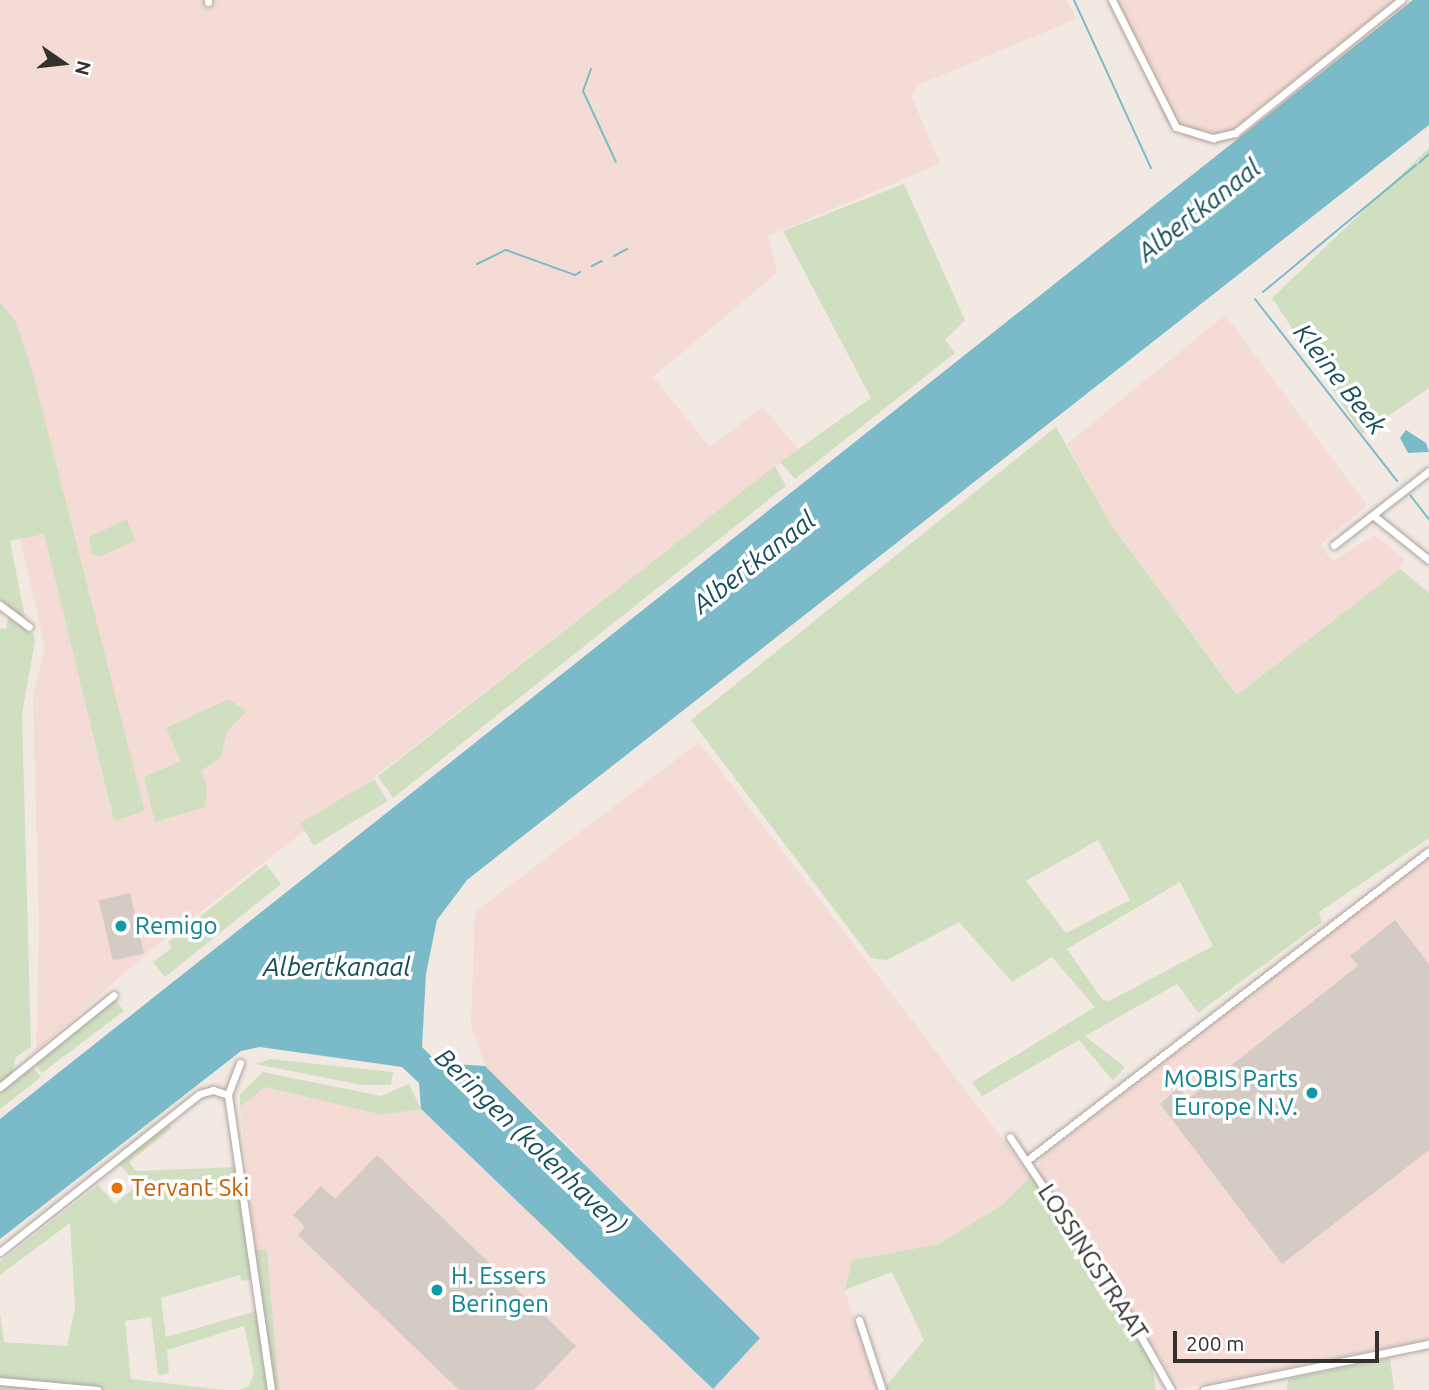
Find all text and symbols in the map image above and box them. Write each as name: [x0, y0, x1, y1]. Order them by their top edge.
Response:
north arrow: [28, 28, 98, 98]
text: N: [71, 59, 96, 78]
water label: Albertkanaal: [1131, 152, 1267, 268]
water label: Kleine Beek: [1287, 317, 1393, 441]
water label: Albertkanaal: [686, 504, 822, 620]
place label: Remigo: [135, 912, 218, 940]
marker: Remigo: [113, 918, 129, 934]
water label: Albertkanaal: [263, 951, 411, 983]
water label: Beringen (kolenhaven): [429, 1041, 633, 1241]
place label: MOBIS Parts Europe N.V.: [1164, 1065, 1298, 1121]
marker: MOBIS Parts Europe N.V.: [1304, 1085, 1320, 1101]
place label: Tervant Ski: [131, 1174, 249, 1202]
street label: LOSSINGSTRAAT: [1032, 1179, 1154, 1345]
marker: Tervant Ski: [109, 1180, 125, 1196]
place label: H. Essers Beringen: [451, 1262, 549, 1318]
marker: H. Essers Beringen: [429, 1282, 445, 1298]
scale bar: [1177, 1316, 1384, 1360]
text: 200 m: [1186, 1331, 1244, 1355]

